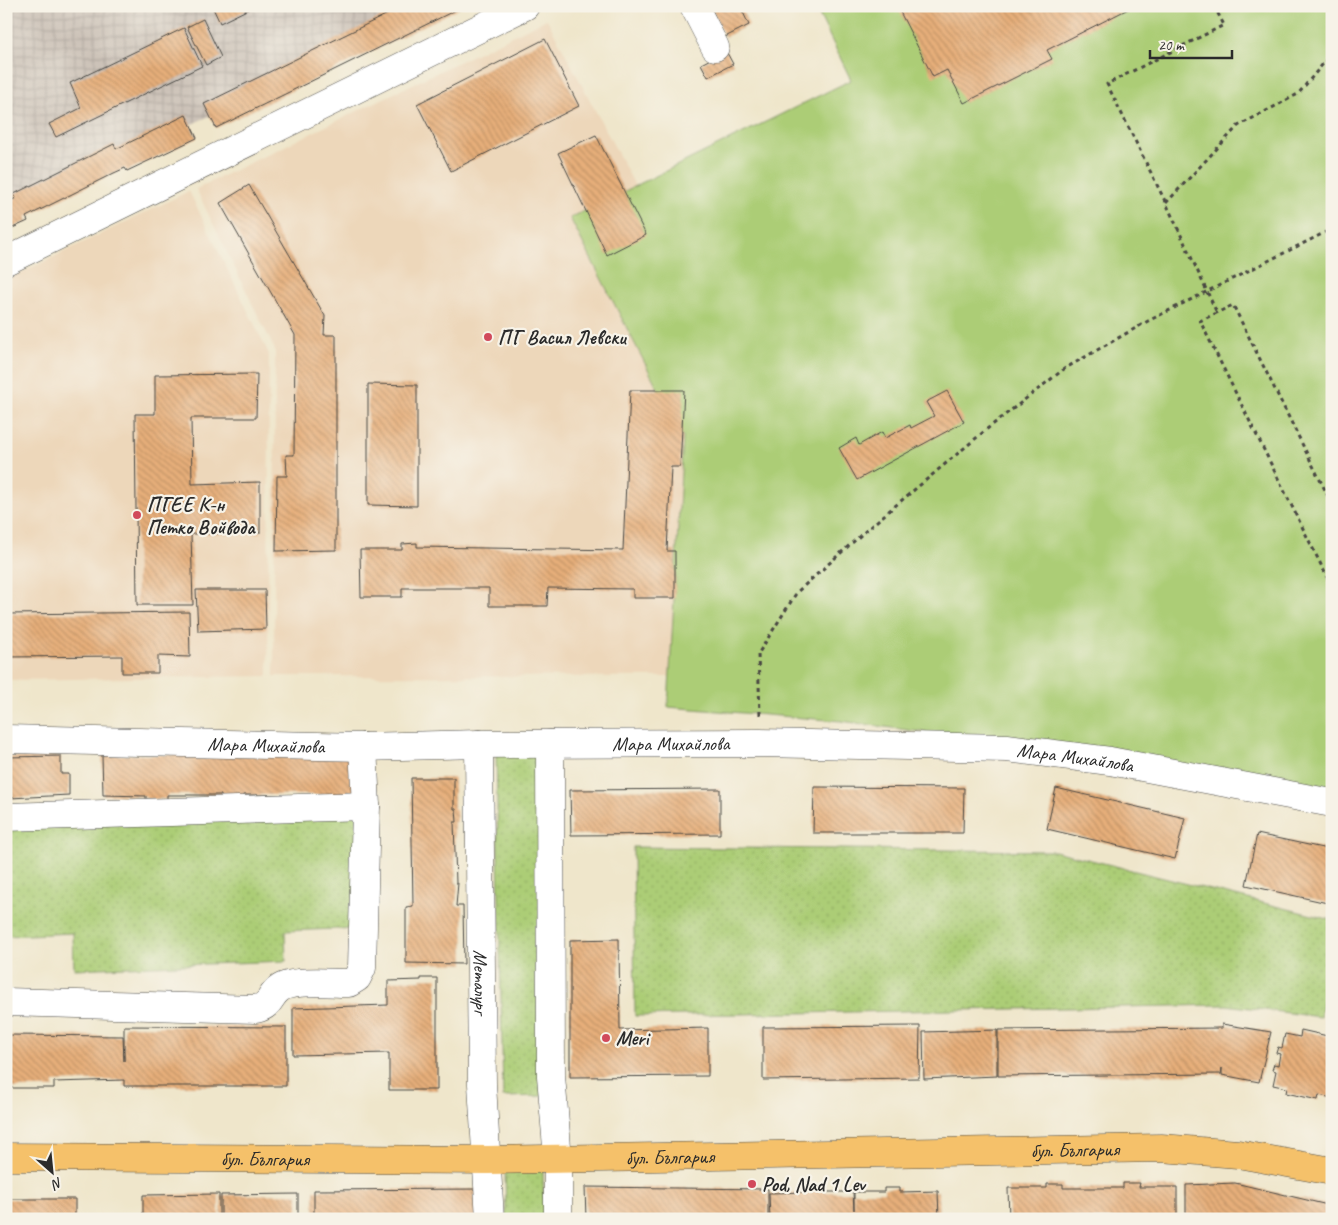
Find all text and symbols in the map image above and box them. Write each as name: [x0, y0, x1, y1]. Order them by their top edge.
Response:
scale bar: [1150, 28, 1233, 60]
text: 20 m: [1158, 36, 1185, 55]
place label: ПГ Васил Левски: [498, 325, 627, 350]
marker: ПГ Васил Левски: [482, 331, 494, 343]
place label: ПГЕЕ К-н Петко Войвода: [147, 492, 256, 540]
marker: ПГЕЕ К-н Петко Войвода: [131, 509, 143, 521]
street label: Мара Михайлова: [612, 731, 732, 757]
street label: Мара Михайлова: [207, 732, 327, 759]
street label: Мара Михайлова: [1015, 737, 1137, 779]
street label: Металург: [468, 950, 493, 1017]
place label: Meri: [616, 1026, 651, 1051]
marker: Meri: [600, 1032, 612, 1044]
street label: бул. България: [1030, 1137, 1122, 1163]
street label: бул. България: [625, 1144, 717, 1171]
street label: бул. България: [221, 1146, 311, 1172]
north arrow: [28, 1148, 78, 1198]
place label: Pod, Nad 1 Lev: [762, 1172, 867, 1197]
text: N: [48, 1174, 65, 1194]
marker: Pod, Nad 1 Lev: [746, 1178, 758, 1190]

